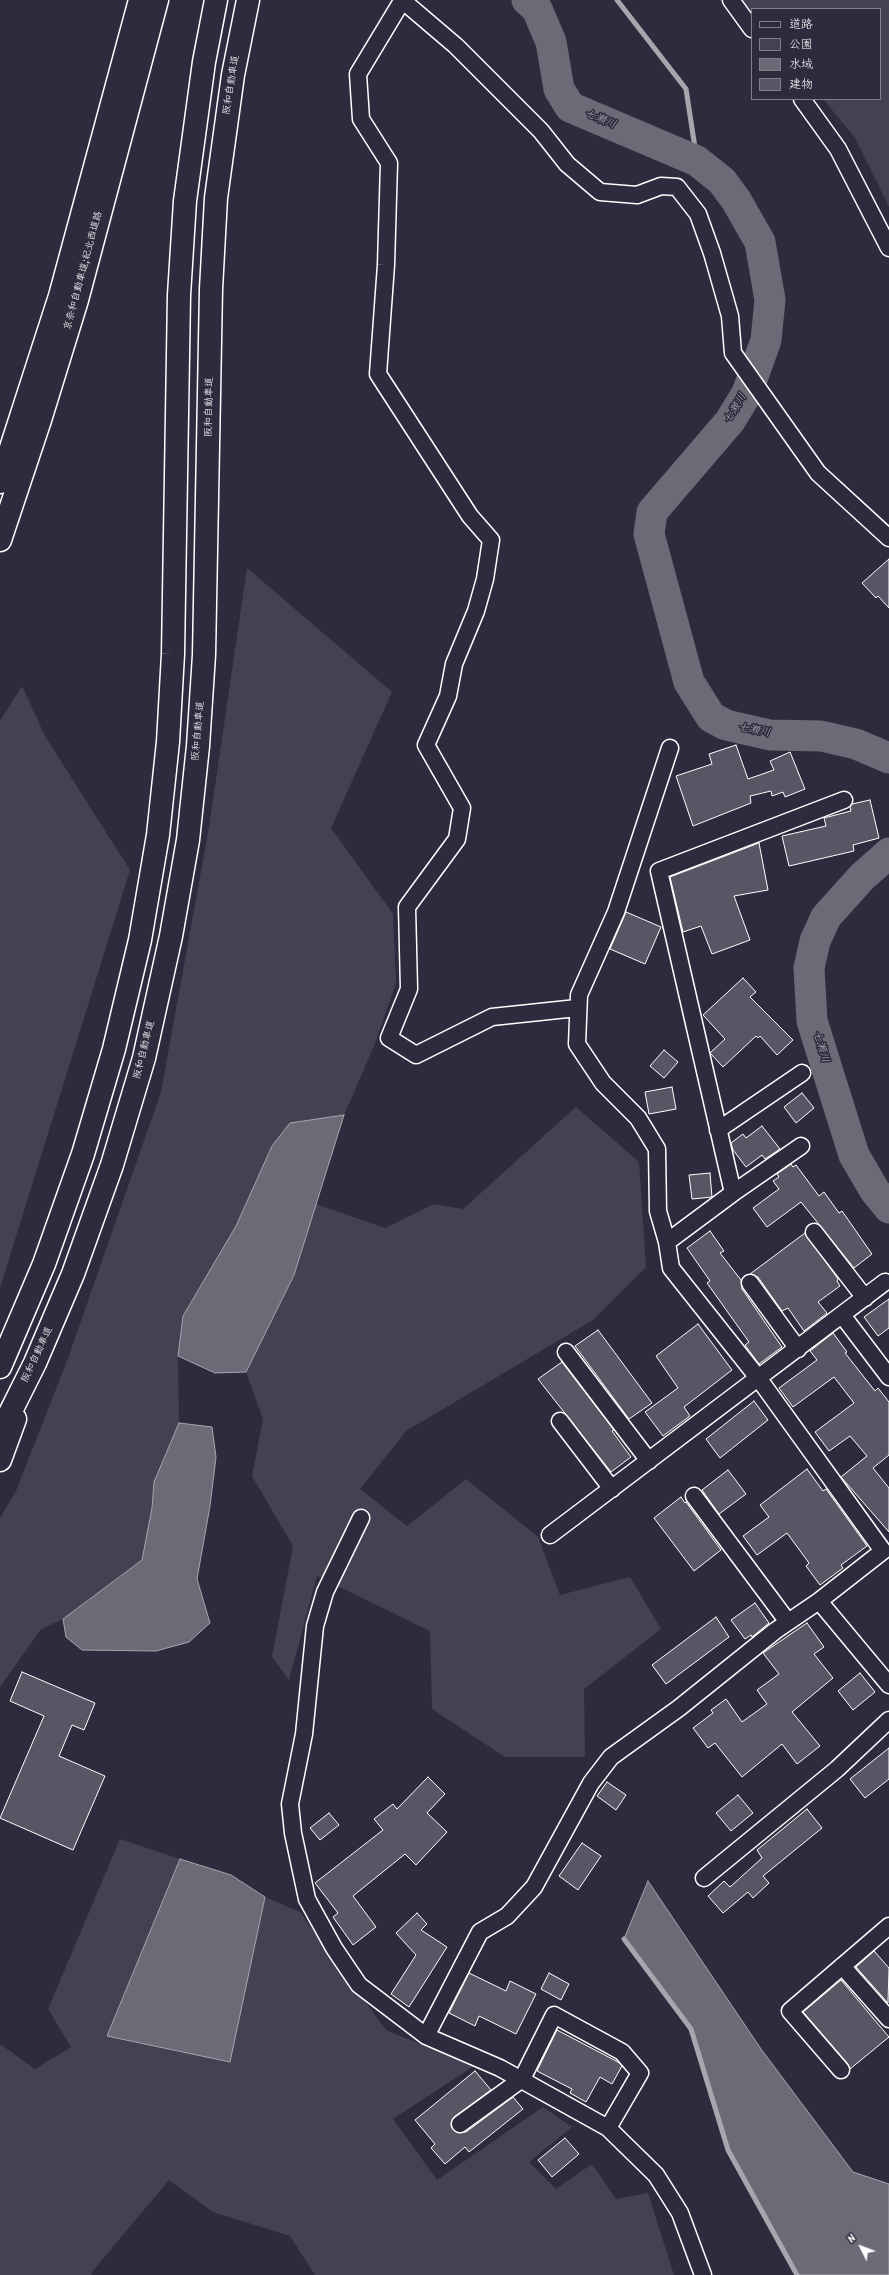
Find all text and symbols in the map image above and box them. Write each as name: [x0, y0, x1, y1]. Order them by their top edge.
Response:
legend: [751, 8, 881, 100]
text: 道路: [789, 15, 813, 34]
text: 公園: [789, 35, 813, 54]
street label: 阪和自動車道: [221, 54, 243, 116]
text: 水域: [789, 55, 813, 74]
text: 建物: [789, 75, 813, 94]
water label: 七瀬川: [582, 107, 618, 133]
street label: 京奈和自動車道;紀北西道路: [62, 210, 106, 332]
street label: 阪和自動車道: [203, 377, 217, 437]
water label: 七瀬川: [722, 392, 750, 426]
street label: 阪和自動車道: [190, 701, 208, 761]
water label: 七瀬川: [737, 721, 771, 741]
street label: 阪和自動車道: [132, 1019, 158, 1081]
water label: 七瀬川: [809, 1029, 831, 1065]
street label: 阪和自動車道: [20, 1325, 56, 1385]
north arrow: [841, 2227, 881, 2267]
text: N: [843, 2230, 861, 2248]

